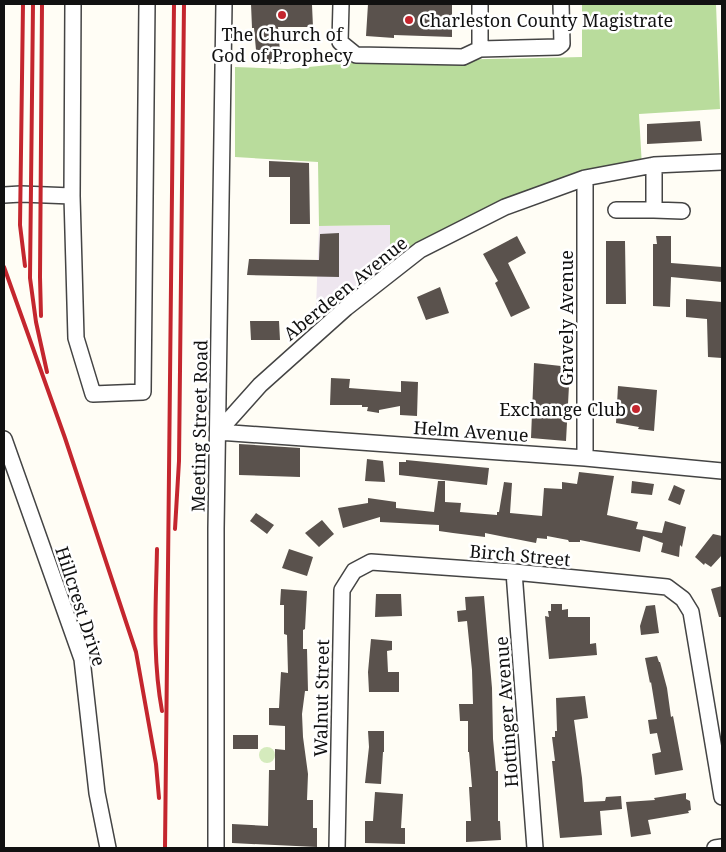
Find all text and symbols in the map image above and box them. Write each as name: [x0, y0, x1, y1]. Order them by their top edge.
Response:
place label: Charleston County Magistrate: [419, 8, 673, 32]
marker: The Church of God of Prophecy: [276, 9, 288, 21]
marker: Charleston County Magistrate: [403, 14, 415, 26]
place label: The Church of God of Prophecy: [211, 22, 354, 67]
street label: Aberdeen Avenue: [278, 231, 412, 345]
street label: Gravely Avenue: [554, 250, 578, 386]
street label: Meeting Street Road: [185, 340, 213, 512]
place label: Exchange Club: [499, 397, 626, 421]
marker: Exchange Club: [630, 403, 642, 415]
street label: Helm Avenue: [413, 415, 529, 447]
street label: Birch Street: [469, 539, 571, 571]
street label: Hillcrest Drive: [50, 543, 112, 669]
street label: Hottinger Avenue: [489, 636, 523, 788]
street label: Walnut Street: [308, 639, 334, 757]

